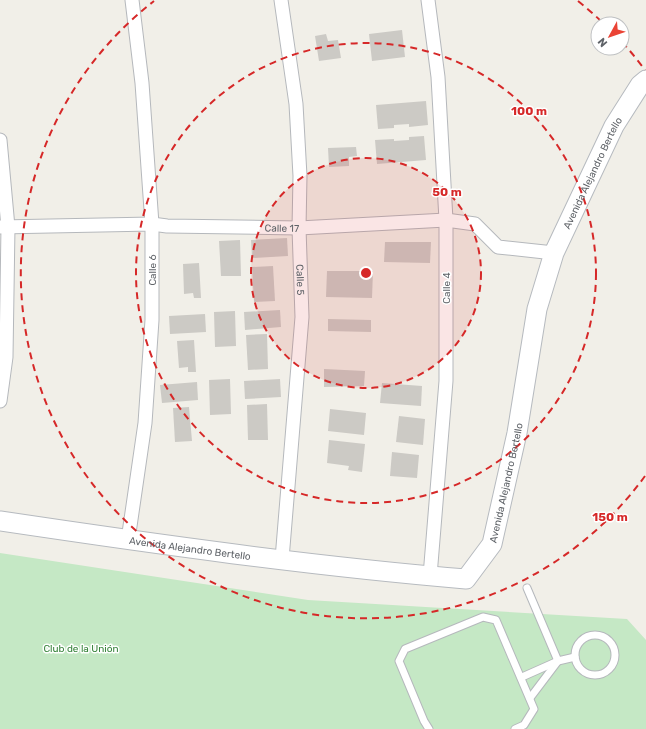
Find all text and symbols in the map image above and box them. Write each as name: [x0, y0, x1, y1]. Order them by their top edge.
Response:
north arrow: [590, 16, 630, 56]
text: N: [595, 35, 610, 49]
text: 100 m: [511, 104, 547, 118]
street label: Avenida Alejandro Bertello: [561, 115, 625, 231]
text: 50 m: [432, 185, 462, 199]
street label: Calle 17: [264, 222, 299, 235]
street label: Calle 6: [147, 254, 159, 286]
street label: Calle 5: [293, 264, 306, 296]
centre of rings: [359, 266, 373, 280]
street label: Calle 4: [441, 272, 453, 304]
street label: Avenida Alejandro Bertello: [487, 422, 526, 544]
text: 150 m: [592, 510, 628, 524]
street label: Avenida Alejandro Bertello: [128, 535, 252, 563]
park label: Club de la Unión: [43, 643, 119, 655]

